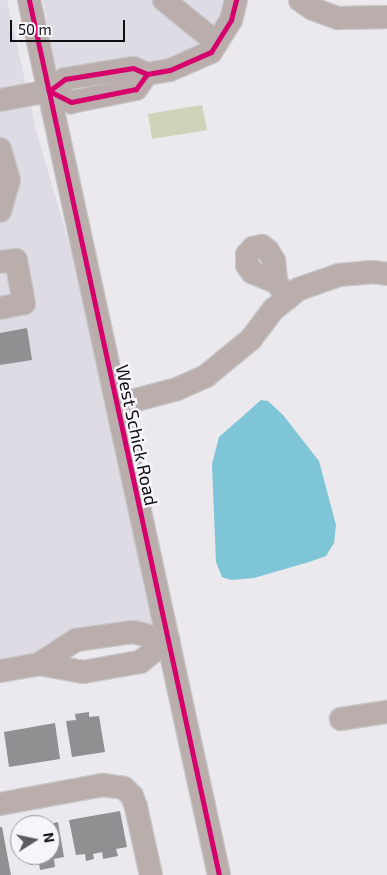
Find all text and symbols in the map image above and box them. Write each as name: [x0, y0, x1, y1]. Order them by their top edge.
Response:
scale bar: [12, 10, 128, 42]
text: 50 m: [18, 20, 52, 38]
street label: West Schick Road: [112, 362, 162, 508]
north arrow: [10, 815, 60, 865]
text: N: [40, 831, 59, 844]

